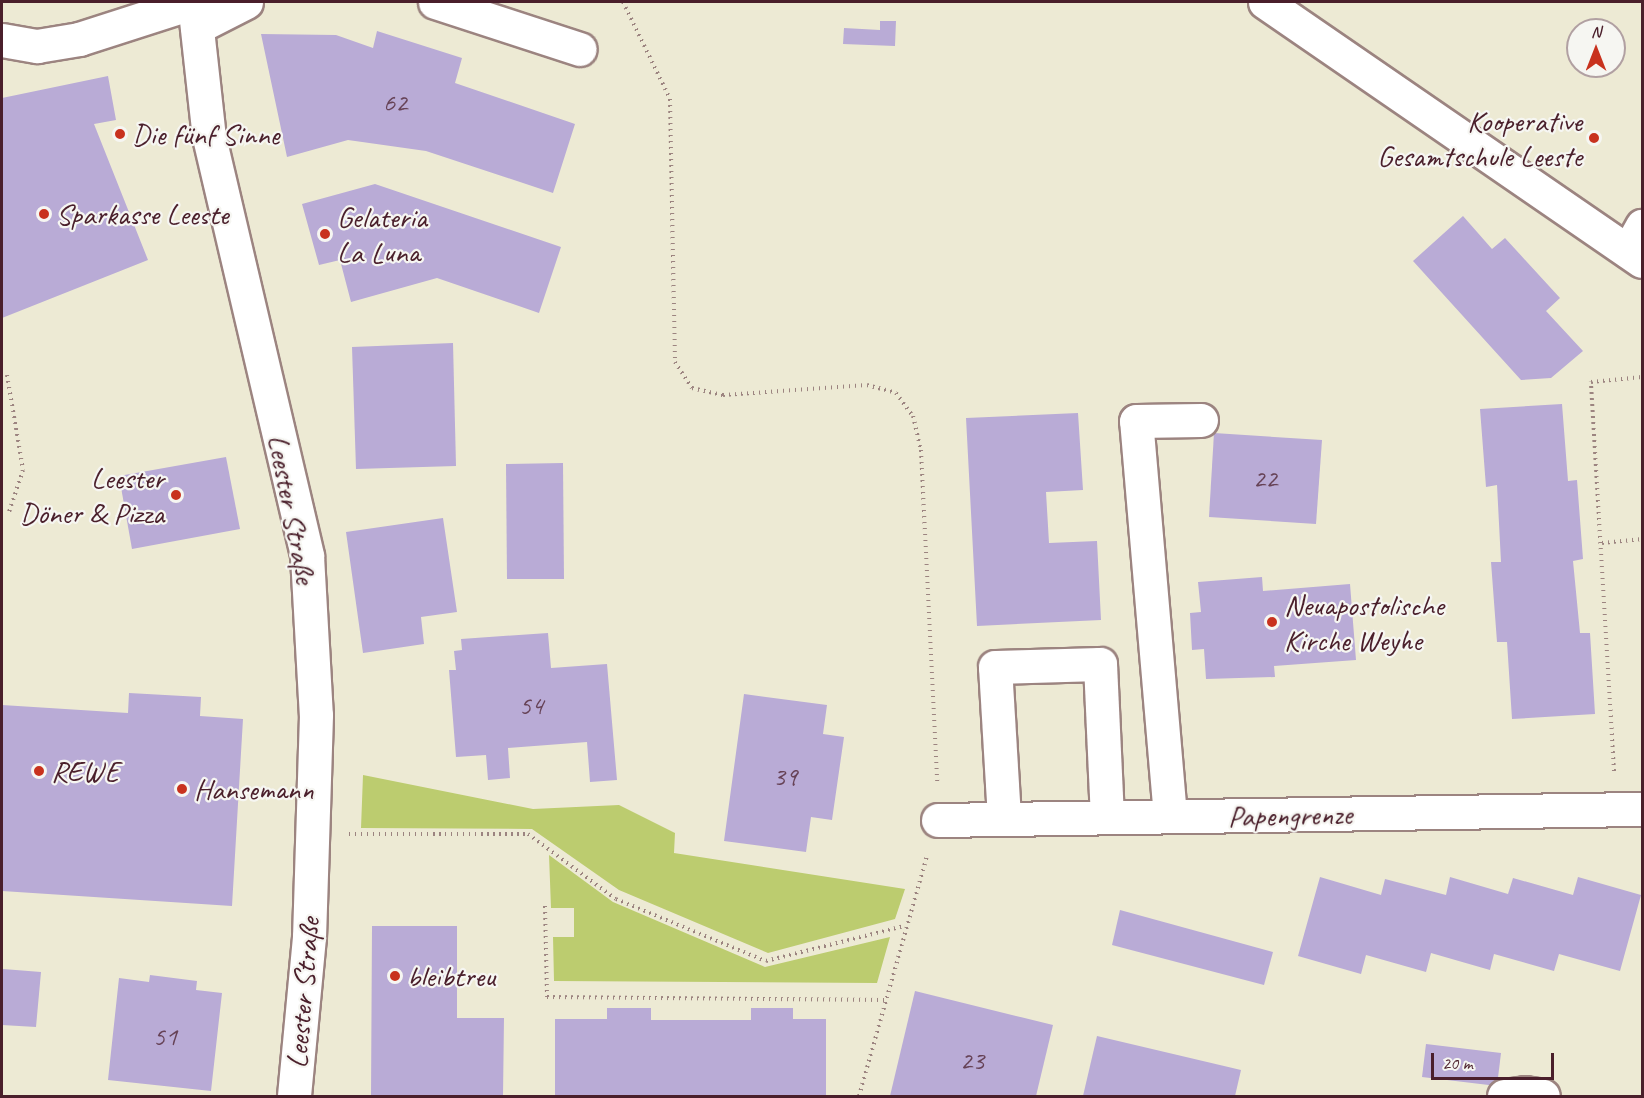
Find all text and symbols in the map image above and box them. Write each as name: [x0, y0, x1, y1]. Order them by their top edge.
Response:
north arrow: [1566, 18, 1626, 78]
text: N: [1591, 22, 1601, 42]
house number: 62: [383, 87, 407, 119]
place label: Kooperative Gesamtschule Leeste: [1377, 103, 1582, 174]
place label: Die fünf Sinne: [132, 116, 279, 152]
marker: Die fünf Sinne: [113, 127, 127, 141]
marker: Kooperative Gesamtschule Leeste: [1587, 131, 1601, 145]
place label: Sparkasse Leeste: [56, 196, 228, 232]
place label: Gelateria La Luna: [337, 199, 427, 270]
marker: Sparkasse Leeste: [37, 207, 51, 221]
marker: Gelateria La Luna: [318, 227, 332, 241]
street label: Leester Straße: [260, 431, 324, 587]
place label: Leester Döner & Pizza: [20, 460, 164, 530]
house number: 22: [1253, 463, 1277, 495]
marker: Leester Döner & Pizza: [169, 488, 183, 502]
place label: Neuapostolische Kirche Weyhe: [1284, 587, 1444, 658]
marker: Neuapostolische Kirche Weyhe: [1265, 615, 1279, 629]
house number: 54: [519, 690, 543, 722]
place label: REWE: [51, 753, 119, 789]
house number: 39: [773, 761, 797, 793]
marker: REWE: [32, 764, 46, 778]
place label: Hansemann: [194, 771, 314, 807]
marker: Hansemann: [175, 782, 189, 796]
street label: Papengrenze: [1228, 796, 1352, 834]
street label: Leester Straße: [278, 916, 328, 1070]
place label: bleibtreu: [407, 958, 495, 994]
marker: bleibtreu: [388, 969, 402, 983]
house number: 51: [153, 1021, 177, 1053]
scale bar: [1434, 1041, 1557, 1079]
house number: 23: [960, 1045, 984, 1077]
text: 20 m: [1442, 1052, 1473, 1074]

